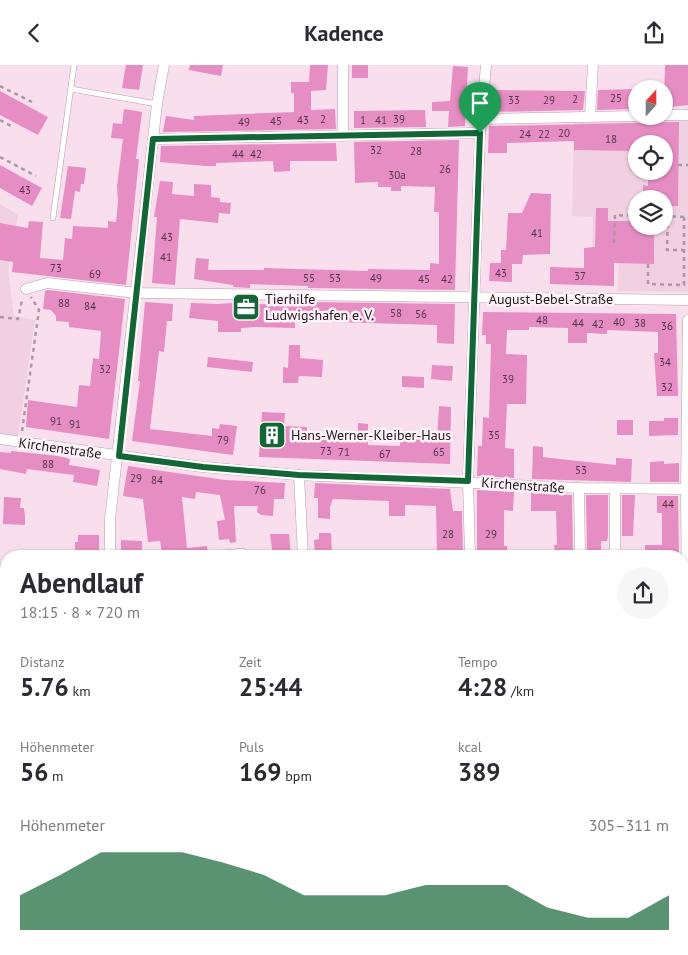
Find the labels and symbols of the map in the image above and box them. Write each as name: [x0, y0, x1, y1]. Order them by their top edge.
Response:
north arrow: [628, 80, 672, 125]
pin: [459, 82, 501, 133]
house number: 25: [610, 91, 622, 105]
house number: 2: [572, 92, 578, 106]
house number: 33: [508, 93, 520, 107]
house number: 29: [543, 93, 555, 107]
house number: 2: [320, 112, 326, 126]
house number: 39: [393, 112, 405, 126]
house number: 43: [297, 113, 309, 127]
house number: 1: [360, 113, 366, 127]
house number: 41: [375, 113, 387, 127]
house number: 45: [270, 114, 282, 128]
house number: 49: [238, 115, 250, 129]
house number: 20: [558, 126, 570, 140]
house number: 24: [519, 127, 531, 141]
house number: 22: [538, 127, 550, 141]
house number: 18: [605, 132, 617, 146]
house number: 32: [370, 143, 382, 157]
house number: 28: [410, 144, 422, 158]
house number: 44: [232, 147, 244, 161]
house number: 42: [250, 147, 262, 161]
house number: 26: [439, 162, 451, 176]
house number: 30a: [388, 168, 406, 182]
house number: 43: [19, 183, 31, 197]
house number: 41: [531, 226, 543, 240]
house number: 43: [161, 230, 173, 244]
house number: 41: [160, 250, 172, 264]
house number: 73: [50, 261, 62, 275]
house number: 43: [495, 266, 507, 280]
house number: 69: [89, 267, 101, 281]
house number: 37: [574, 269, 586, 283]
house number: 55: [303, 271, 315, 285]
house number: 53: [329, 271, 341, 285]
house number: 49: [370, 271, 382, 285]
house number: 45: [418, 272, 430, 286]
house number: 42: [441, 272, 453, 286]
place label: Tierhilfe Ludwigshafen e. V.: [265, 290, 374, 324]
street label: August-Bebel-Straße: [489, 290, 613, 308]
office icon: Tierhilfe Ludwigshafen e. V.: [231, 292, 261, 322]
house number: 88: [58, 296, 70, 310]
house number: 84: [84, 299, 96, 313]
house number: 58: [390, 306, 402, 320]
house number: 56: [415, 307, 427, 321]
house number: 48: [536, 313, 548, 327]
house number: 40: [613, 315, 625, 329]
house number: 44: [572, 316, 584, 330]
house number: 38: [634, 316, 646, 330]
house number: 42: [592, 317, 604, 331]
house number: 36: [661, 319, 673, 333]
house number: 34: [659, 355, 671, 369]
house number: 32: [99, 362, 111, 376]
house number: 39: [502, 372, 514, 386]
house number: 32: [661, 380, 673, 394]
house number: 91: [50, 414, 62, 428]
house number: 91: [69, 417, 81, 431]
building icon: Hans-Werner-Kleiber-Haus: [257, 420, 287, 450]
place label: Hans-Werner-Kleiber-Haus: [291, 426, 451, 444]
house number: 35: [488, 428, 500, 442]
street label: Kirchenstraße: [17, 433, 103, 463]
house number: 79: [217, 433, 229, 447]
house number: 73: [320, 444, 332, 458]
house number: 71: [338, 445, 350, 459]
house number: 65: [433, 445, 445, 459]
house number: 67: [379, 447, 391, 461]
house number: 88: [42, 457, 54, 471]
house number: 53: [575, 463, 587, 477]
house number: 29: [130, 471, 142, 485]
house number: 84: [151, 473, 163, 487]
street label: Kirchenstraße: [481, 473, 565, 497]
house number: 76: [254, 483, 266, 497]
house number: 44: [662, 497, 674, 511]
house number: 28: [442, 527, 454, 541]
house number: 29: [485, 527, 497, 541]

